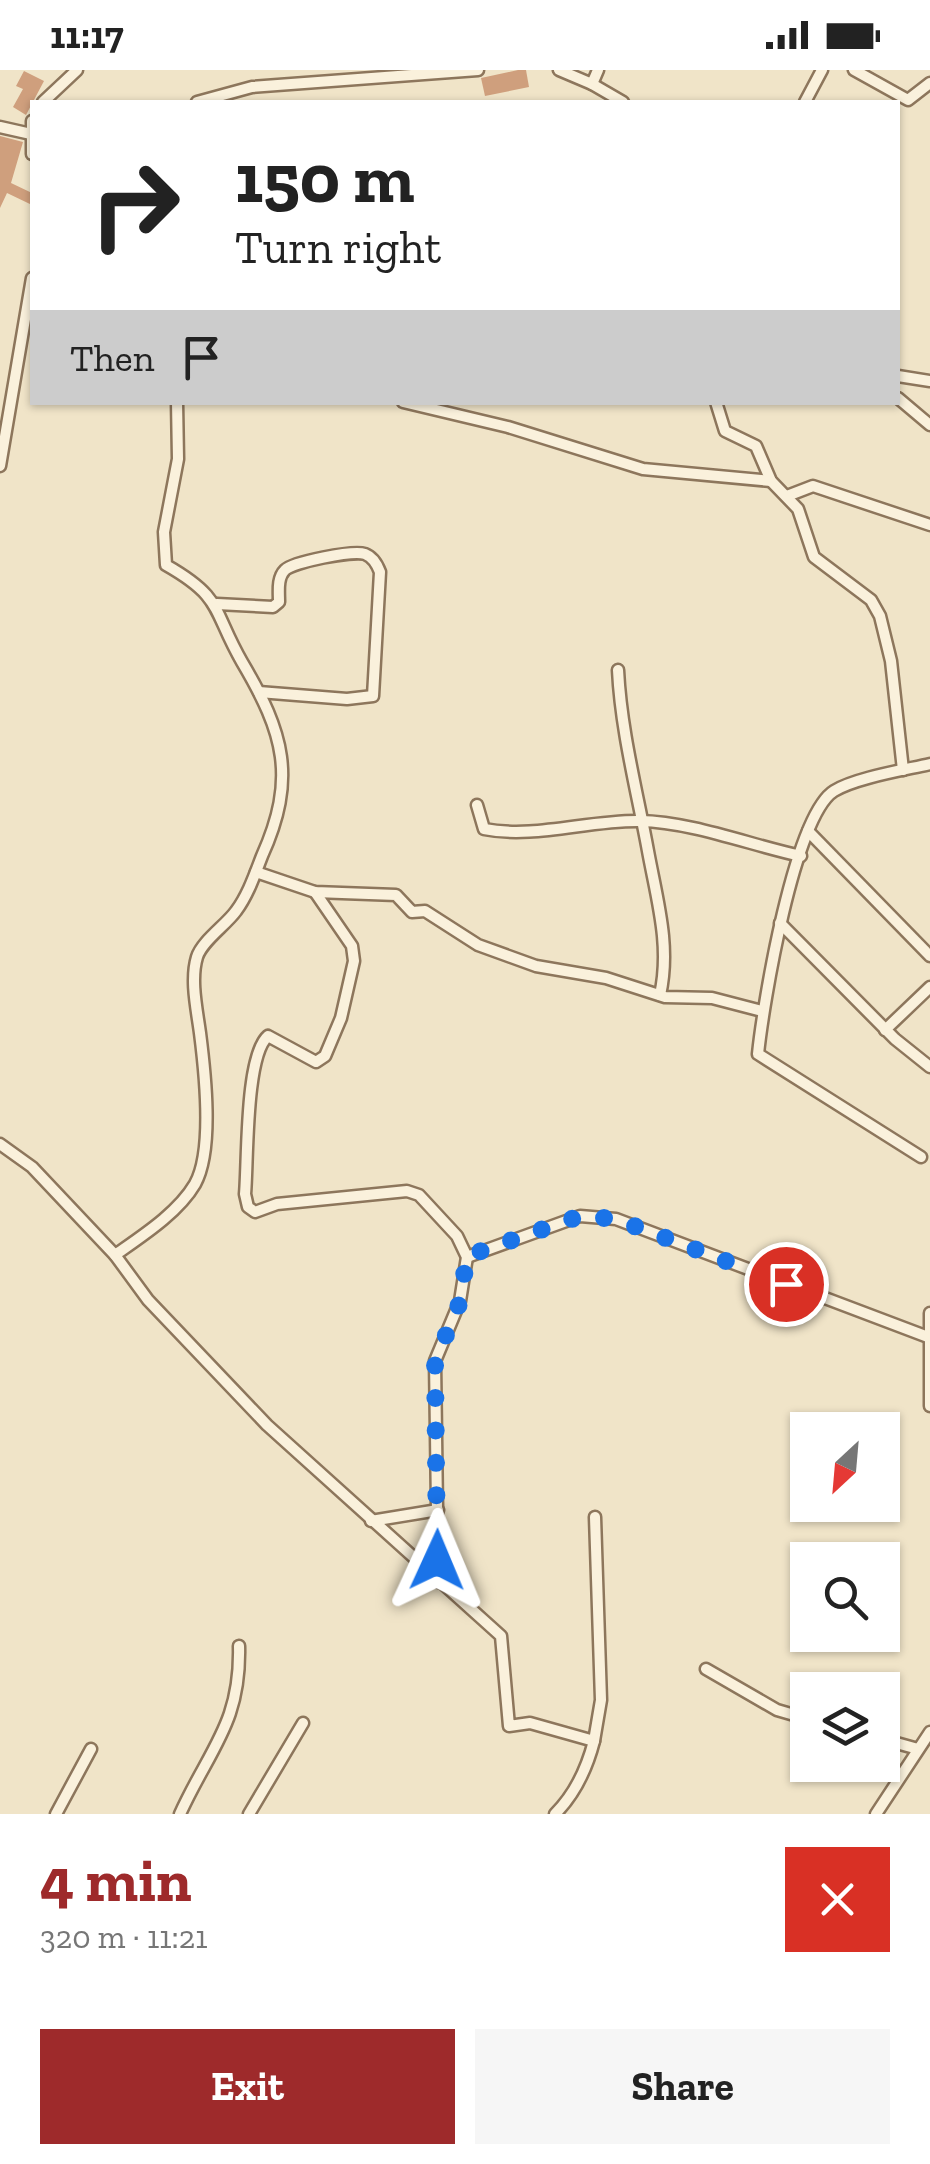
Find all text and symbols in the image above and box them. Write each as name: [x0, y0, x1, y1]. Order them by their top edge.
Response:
text: 11:17: [50, 12, 124, 58]
text: 150 m: [235, 136, 415, 220]
icon: right: [70, 140, 200, 270]
text: Turn right: [235, 221, 441, 275]
icon: arrive: [174, 330, 229, 385]
text: Then: [70, 335, 154, 381]
pin: [744, 1242, 829, 1327]
icon: arrive: [759, 1257, 814, 1312]
north arrow: [790, 1412, 900, 1522]
map controls: [790, 1412, 900, 1782]
position arrow: [385, 1508, 489, 1612]
button: search: [790, 1542, 900, 1652]
button: layers: [790, 1672, 900, 1782]
text: 4 min: [40, 1844, 192, 1916]
button: close: [785, 1847, 890, 1952]
text: 320 m · 11:21: [40, 1918, 208, 1956]
button: Exit: [40, 2029, 455, 2144]
button: Share: [475, 2029, 890, 2144]

